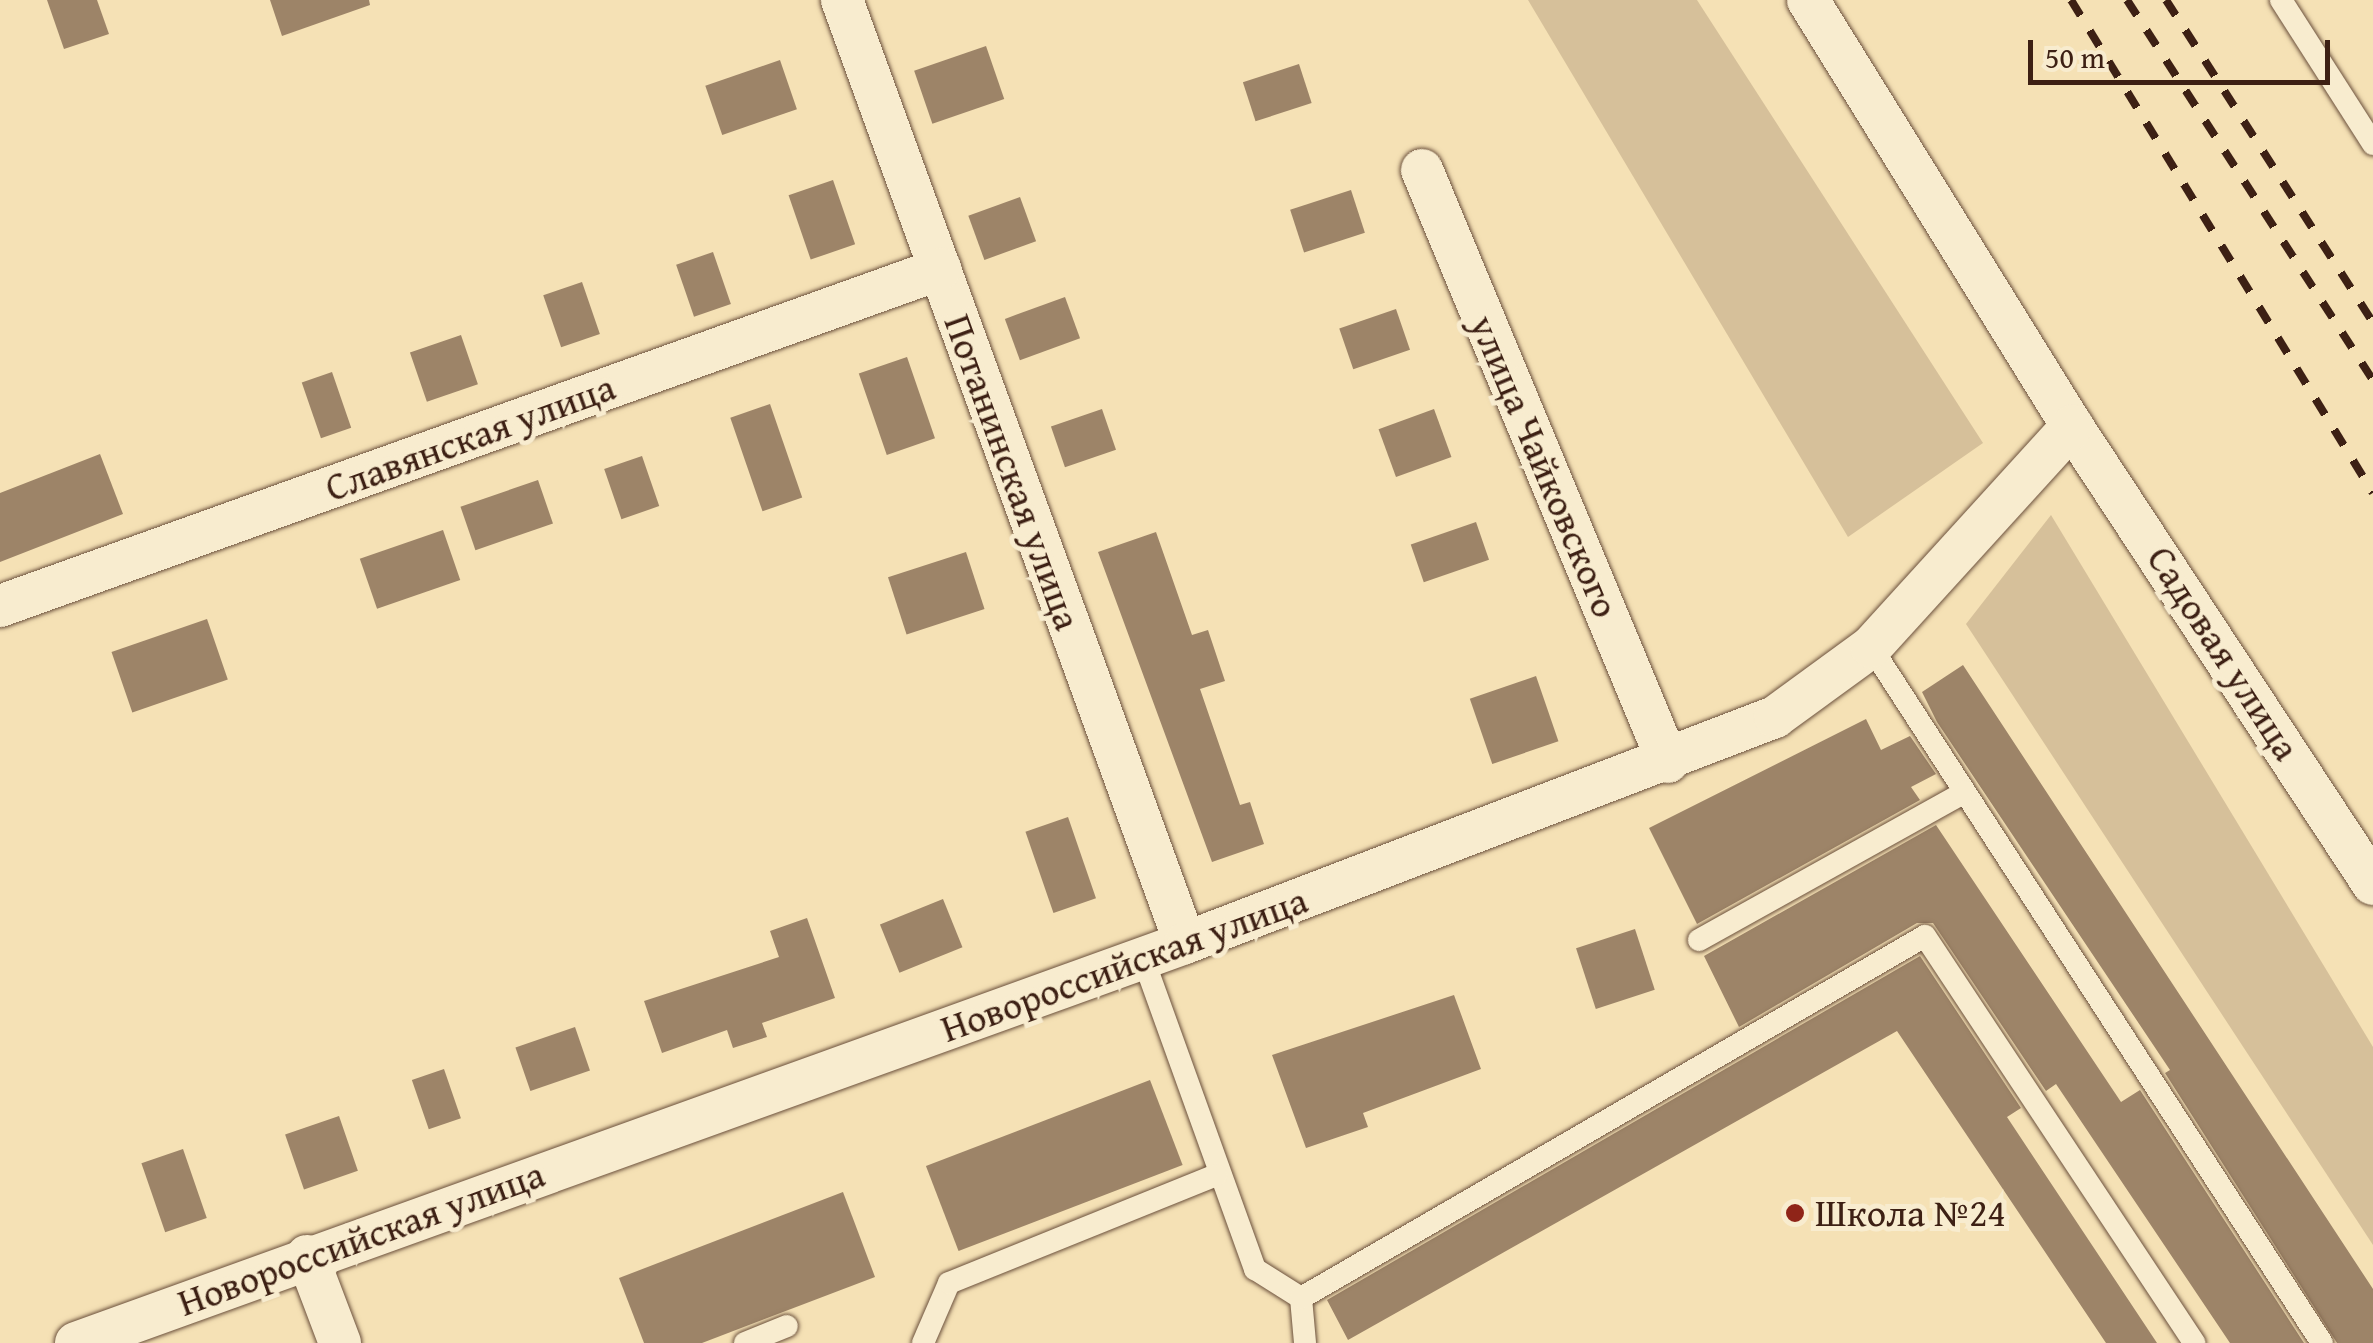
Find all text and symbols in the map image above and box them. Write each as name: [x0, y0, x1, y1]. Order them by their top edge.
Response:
scale bar: [2033, 20, 2336, 82]
text: 50 m: [2045, 35, 2105, 79]
street label: Потанинская улица: [935, 308, 1091, 636]
street label: улица Чайковского: [1461, 308, 1629, 624]
street label: Славянская улица: [319, 364, 621, 510]
street label: Садовая улица: [2138, 538, 2310, 768]
street label: Новороссийская улица: [935, 877, 1313, 1051]
street label: Новороссийская улица: [172, 1151, 550, 1325]
place label: Школа №24: [1815, 1190, 2006, 1236]
marker: Школа №24: [1784, 1202, 1806, 1224]

